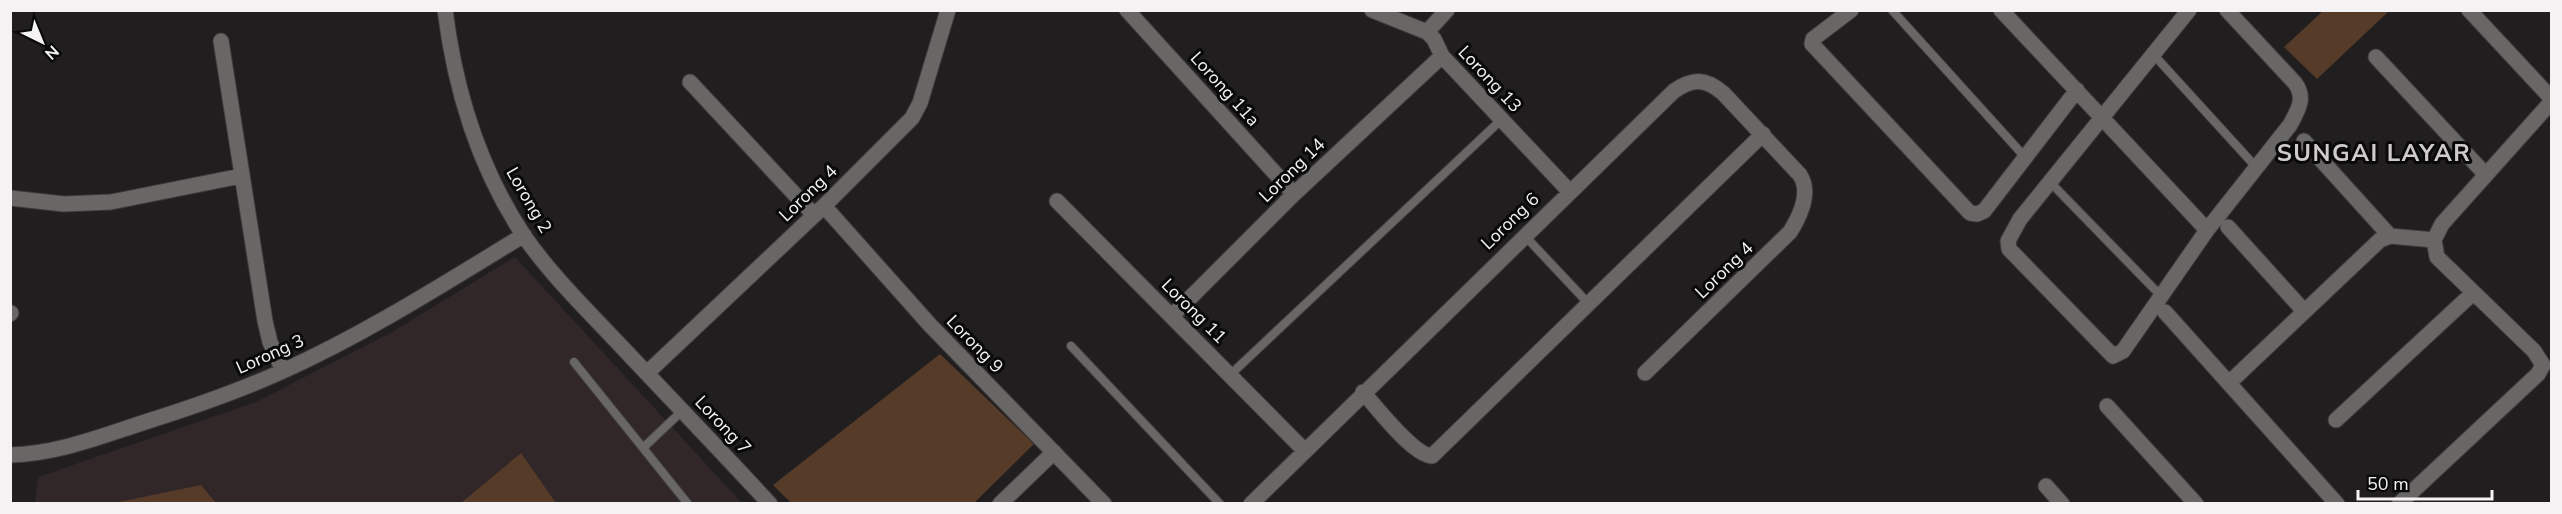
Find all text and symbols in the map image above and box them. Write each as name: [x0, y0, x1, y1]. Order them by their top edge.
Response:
north arrow: [12, 12, 72, 72]
text: N: [40, 40, 63, 64]
street label: Lorong 13: [1453, 40, 1527, 118]
street label: Lorong 11a: [1185, 47, 1265, 131]
street label: Lorong 14: [1254, 132, 1330, 207]
district label: SUNGAI LAYAR: [2277, 137, 2471, 169]
street label: Lorong 4: [774, 159, 842, 227]
street label: Lorong 2: [501, 163, 557, 237]
street label: Lorong 6: [1476, 187, 1544, 255]
street label: Lorong 4: [1690, 236, 1758, 304]
street label: Lorong 11: [1156, 273, 1232, 349]
street label: Lorong 9: [941, 310, 1009, 378]
street label: Lorong 3: [232, 328, 308, 380]
street label: Lorong 7: [690, 390, 756, 460]
scale bar: [2358, 463, 2492, 501]
text: 50 m: [2367, 472, 2409, 496]

